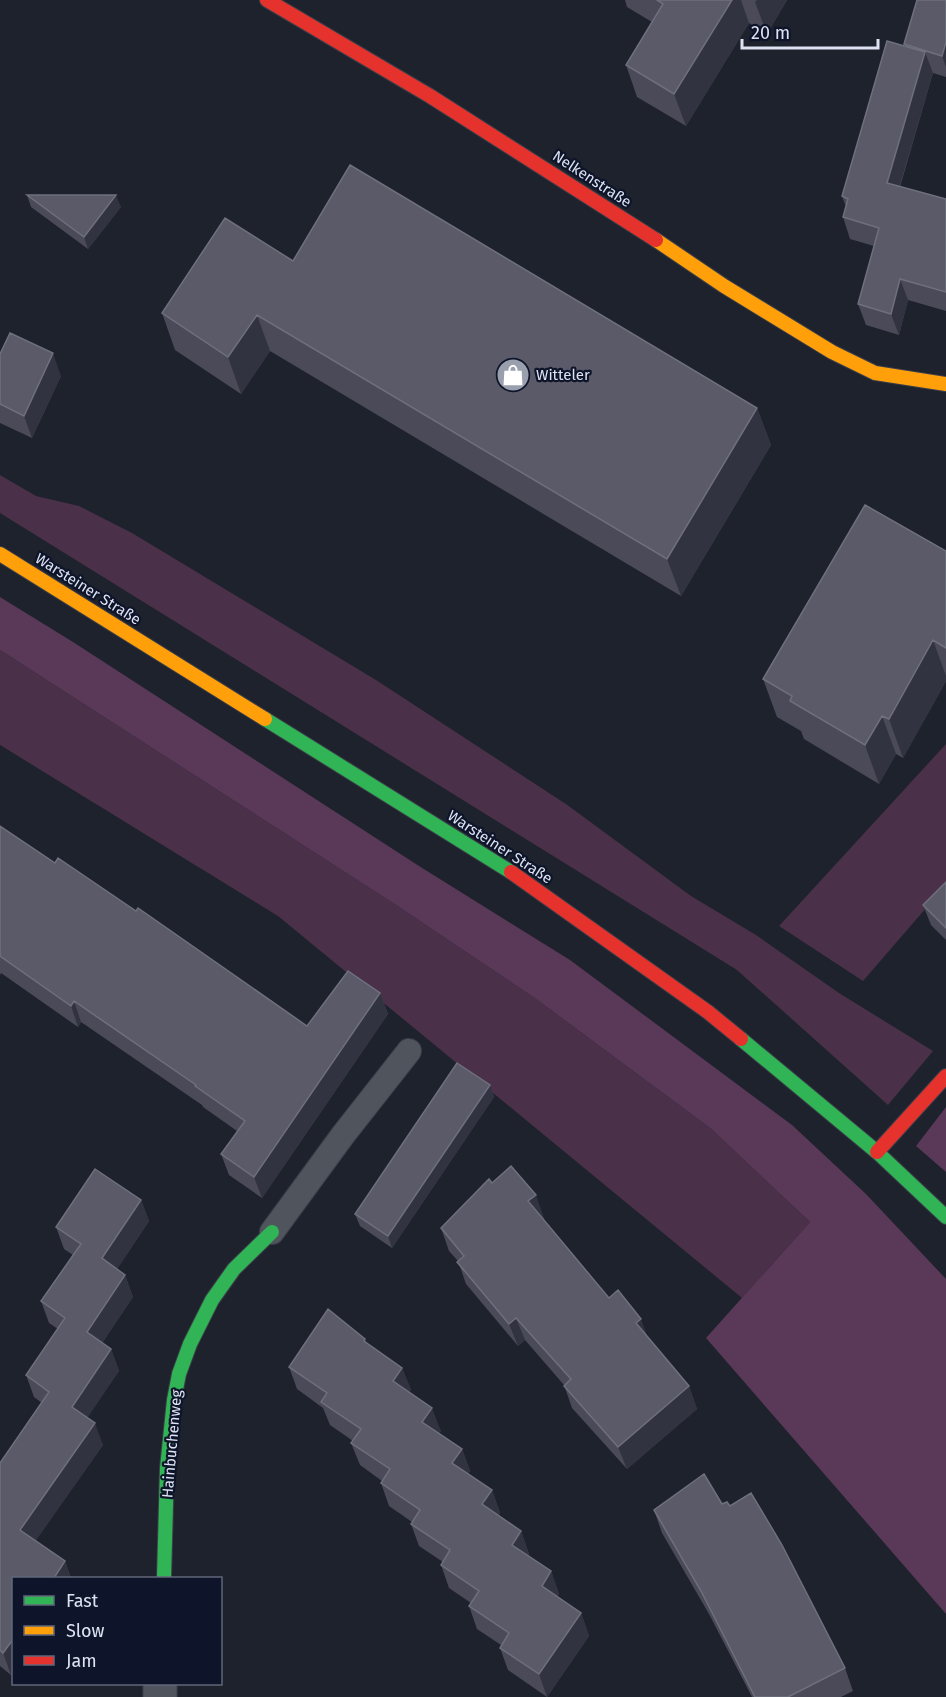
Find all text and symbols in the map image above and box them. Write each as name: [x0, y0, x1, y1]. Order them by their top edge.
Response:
scale bar: [742, 12, 878, 50]
text: 20 m: [751, 22, 790, 44]
street label: Nelkenstraße: [549, 147, 635, 211]
shop icon: Witteler: [495, 357, 531, 393]
place label: Witteler: [536, 366, 590, 384]
street label: Warsteiner Straße: [32, 549, 144, 629]
street label: Warsteiner Straße: [444, 806, 556, 888]
street label: Hainbuchenweg: [158, 1389, 186, 1499]
legend: [12, 1577, 222, 1685]
text: Fast: [66, 1590, 99, 1612]
text: Slow: [66, 1620, 105, 1642]
text: Jam: [66, 1650, 97, 1672]

